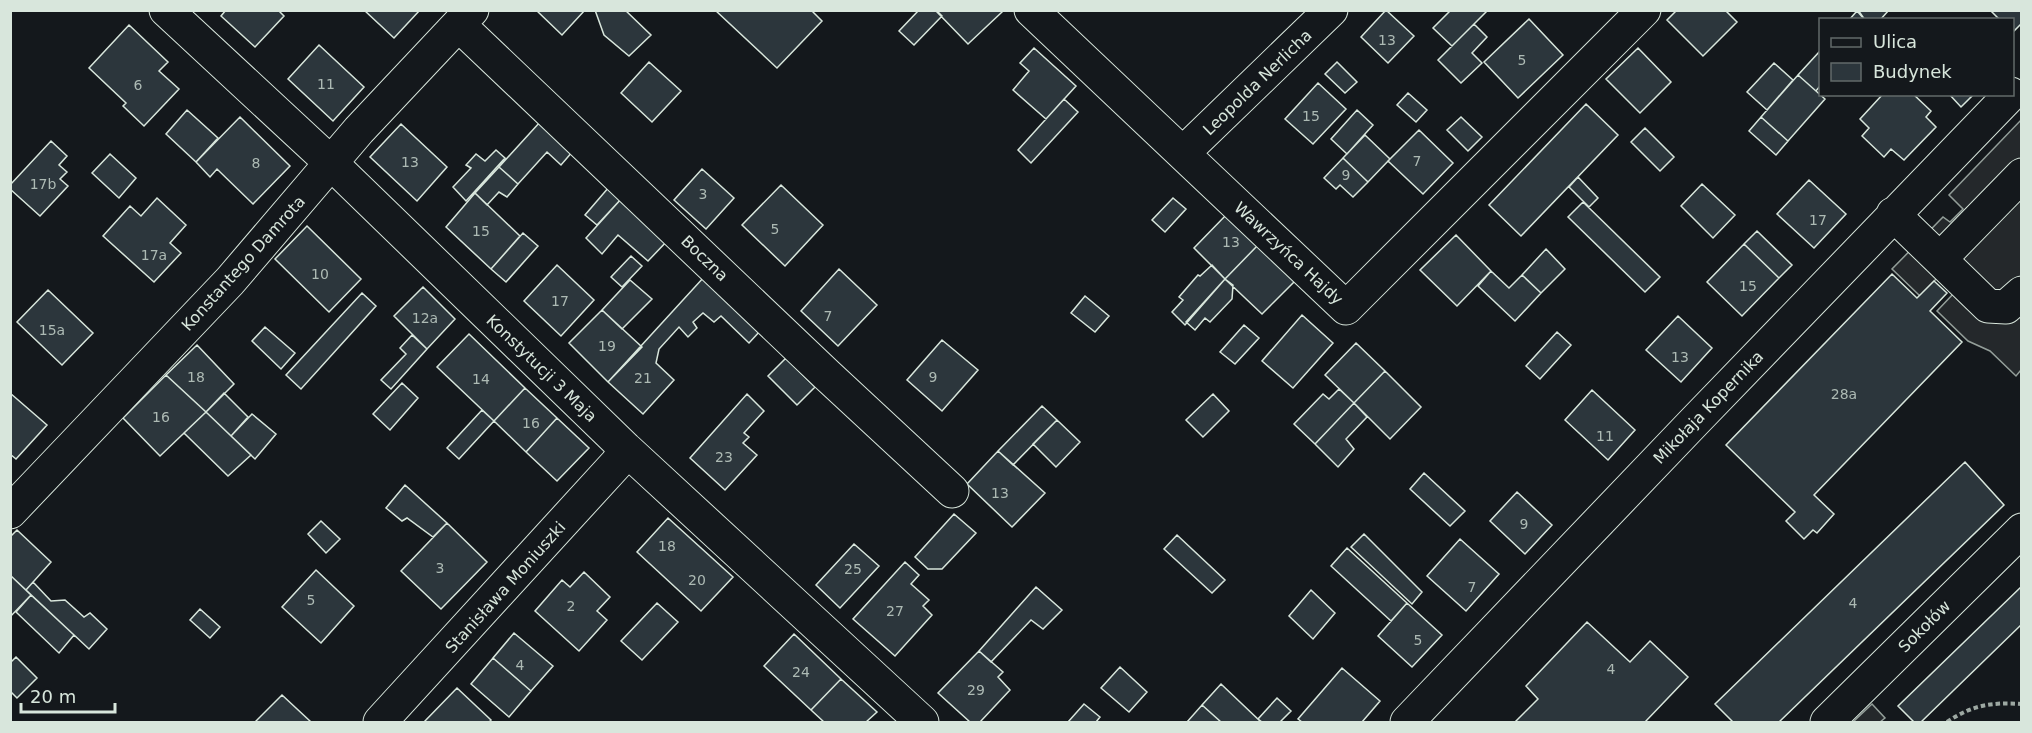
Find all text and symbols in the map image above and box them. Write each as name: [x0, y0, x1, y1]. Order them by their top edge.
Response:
legend: [1819, 18, 2014, 96]
street label: Leopolda Nerlicha: [1199, 26, 1316, 139]
text: Ulica: [1873, 31, 1917, 52]
house number: 13: [1378, 32, 1396, 48]
house number: 5: [1518, 52, 1526, 68]
text: Budynek: [1873, 61, 1952, 82]
house number: 11: [317, 76, 335, 92]
house number: 6: [134, 77, 143, 93]
house number: 15: [1302, 108, 1320, 124]
house number: 7: [1413, 153, 1421, 169]
house number: 13: [401, 154, 419, 170]
house number: 8: [252, 155, 260, 171]
house number: 9: [1342, 167, 1350, 183]
house number: 17b: [30, 176, 56, 192]
house number: 3: [699, 186, 707, 202]
street label: Konstantego Damrota: [178, 192, 309, 335]
street label: Wawrzyńca Hajdy: [1230, 198, 1347, 309]
house number: 17: [1809, 212, 1827, 228]
house number: 5: [771, 221, 779, 237]
house number: 15: [472, 223, 490, 239]
street label: Boczna: [677, 231, 732, 285]
house number: 13: [1222, 234, 1240, 250]
house number: 17a: [141, 247, 167, 263]
house number: 10: [311, 266, 329, 282]
house number: 15: [1739, 278, 1757, 294]
house number: 17: [551, 293, 569, 309]
house number: 7: [824, 308, 832, 324]
house number: 12a: [412, 310, 438, 326]
street label: Konstytucji 3 Maja: [483, 311, 601, 426]
house number: 15a: [39, 322, 65, 338]
house number: 19: [598, 338, 616, 354]
street label: Mikołaja Kopernika: [1650, 347, 1767, 468]
house number: 13: [1671, 349, 1689, 365]
house number: 18: [187, 369, 205, 385]
house number: 9: [929, 369, 937, 385]
house number: 21: [634, 370, 652, 386]
house number: 14: [472, 371, 490, 387]
house number: 28a: [1831, 386, 1857, 402]
house number: 16: [152, 409, 170, 425]
house number: 16: [522, 415, 540, 431]
house number: 11: [1596, 428, 1614, 444]
house number: 23: [715, 449, 733, 465]
house number: 13: [991, 485, 1009, 501]
house number: 9: [1520, 516, 1528, 532]
street label: Stanisława Moniuszki: [441, 518, 569, 657]
house number: 18: [658, 538, 676, 554]
house number: 3: [436, 560, 444, 576]
house number: 25: [844, 561, 862, 577]
house number: 20: [688, 572, 706, 588]
house number: 7: [1468, 579, 1476, 595]
house number: 5: [307, 592, 315, 608]
house number: 4: [1849, 595, 1858, 611]
street label: Sokołów: [1894, 596, 1954, 656]
house number: 2: [567, 598, 575, 614]
house number: 27: [886, 603, 904, 619]
house number: 5: [1414, 632, 1422, 648]
house number: 4: [516, 657, 525, 673]
house number: 4: [1607, 661, 1616, 677]
house number: 24: [792, 664, 810, 680]
scale bar: [21, 676, 116, 714]
house number: 29: [967, 682, 985, 698]
text: 20 m: [30, 686, 76, 707]

